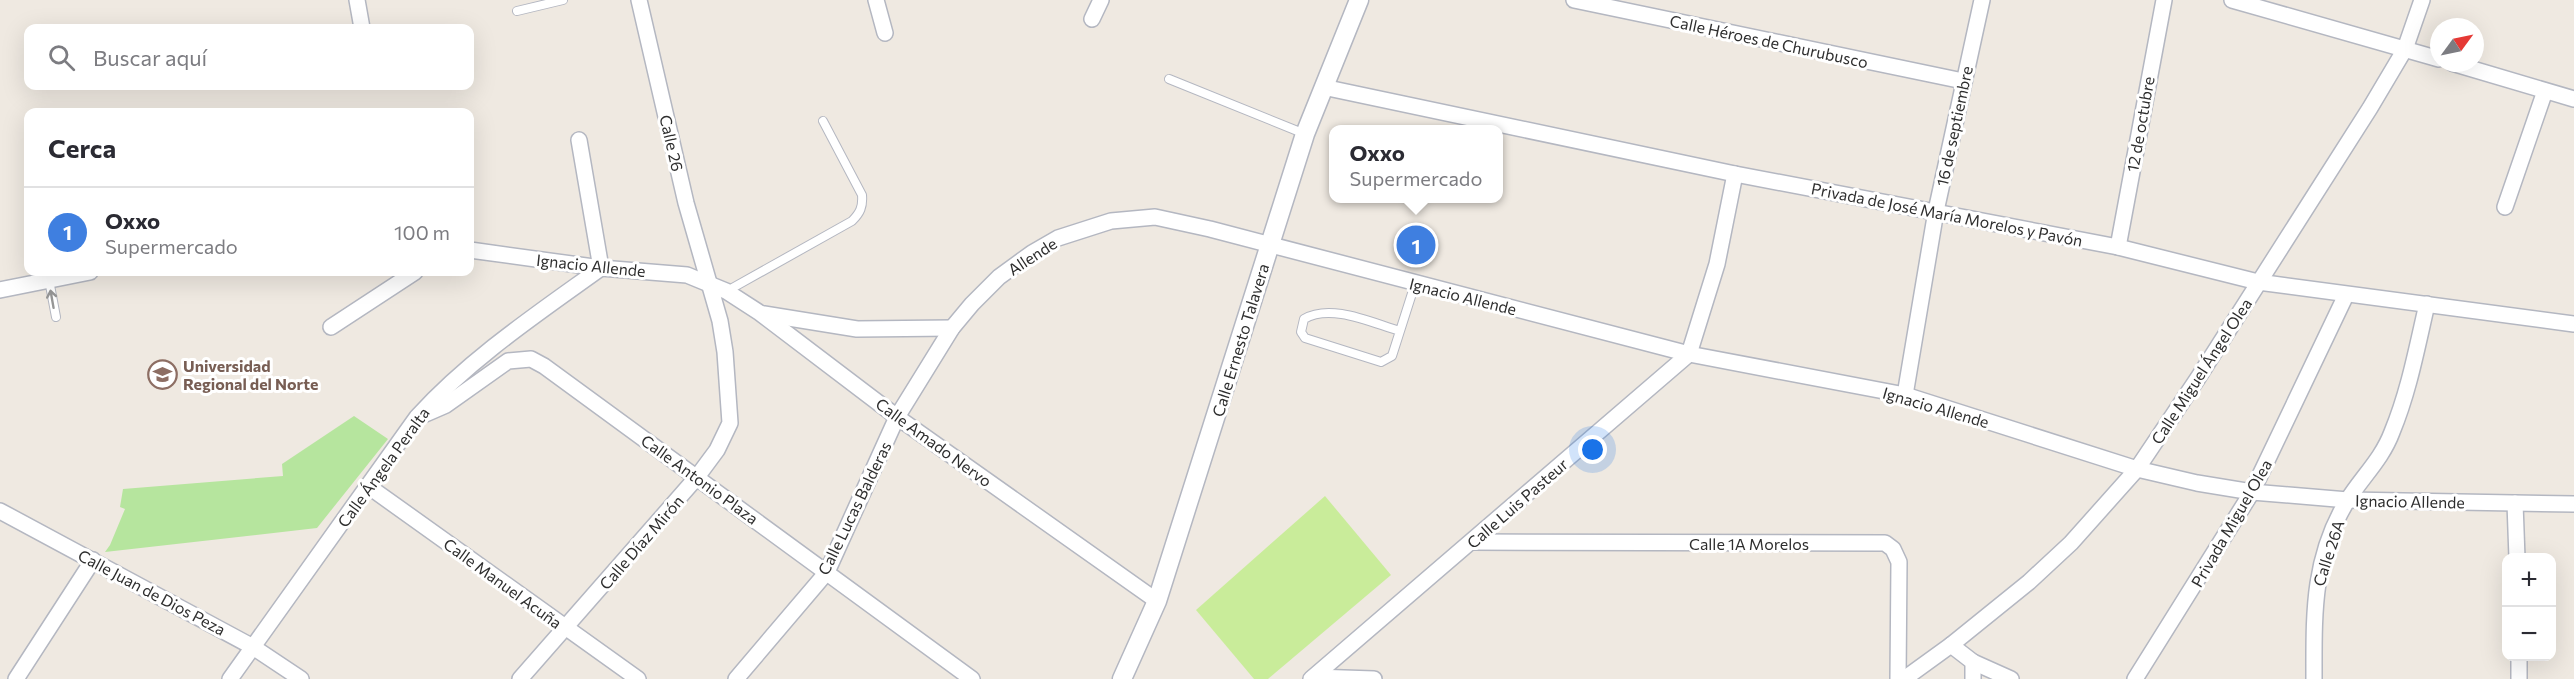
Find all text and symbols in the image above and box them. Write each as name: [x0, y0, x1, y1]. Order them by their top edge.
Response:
street label: Calle Héroes de Churubusco: [1668, 11, 1870, 71]
north arrow: [2430, 18, 2484, 72]
search box: [24, 24, 474, 90]
icon: search: [45, 41, 78, 74]
text: Buscar aquí: [93, 44, 207, 71]
street label: 16 de septiembre: [1932, 64, 1976, 188]
street label: 12 de octubre: [2122, 75, 2158, 173]
street label: Calle 26: [656, 113, 688, 173]
popup: [1329, 125, 1503, 203]
text: Cerca: [48, 132, 116, 163]
text: Oxxo: [1350, 139, 1405, 166]
text: Supermercado: [1350, 166, 1482, 190]
street label: Privada de José María Morelos y Pavón: [1810, 178, 2084, 250]
text: Oxxo: [105, 207, 160, 234]
text: 1: [63, 220, 72, 244]
text: 100 m: [394, 220, 450, 244]
pin: 1: [1396, 222, 1436, 268]
street label: Allende: [1004, 233, 1060, 279]
text: Supermercado: [105, 234, 238, 258]
street label: Ignacio Allende: [535, 250, 647, 280]
street label: Calle Ernesto Talavera: [1208, 261, 1272, 419]
street label: Ignacio Allende: [1407, 274, 1519, 318]
one-way arrow: [46, 289, 57, 309]
street label: Calle Miguel Ángel Olea: [2147, 295, 2255, 447]
place label: Universidad Regional del Norte: [183, 356, 318, 393]
school or university icon: Universidad Regional del Norte: [146, 358, 178, 390]
street label: Ignacio Allende: [1881, 383, 1991, 431]
street label: Calle Amado Nervo: [872, 394, 996, 490]
street label: Calle Ángela Peralta: [333, 403, 433, 531]
street label: Calle Antonio Plaza: [638, 430, 762, 528]
your location: [1578, 435, 1607, 464]
street label: Calle Lucas Balderas: [813, 438, 895, 578]
street label: Calle Luis Pasteur: [1463, 454, 1572, 552]
street label: Privada Miguel Olea: [2187, 456, 2275, 590]
street label: Calle Díaz Mirón: [595, 491, 687, 593]
street label: Ignacio Allende: [2355, 491, 2465, 511]
street label: Calle 26A: [2308, 518, 2348, 588]
street label: Calle Manuel Acuña: [440, 534, 566, 632]
street label: Calle 1A Morelos: [1689, 534, 1809, 553]
street label: Calle Juan de Dios Peza: [75, 545, 229, 639]
map controls: [2502, 553, 2556, 661]
button: +: [2502, 553, 2556, 607]
button: −: [2502, 607, 2556, 661]

